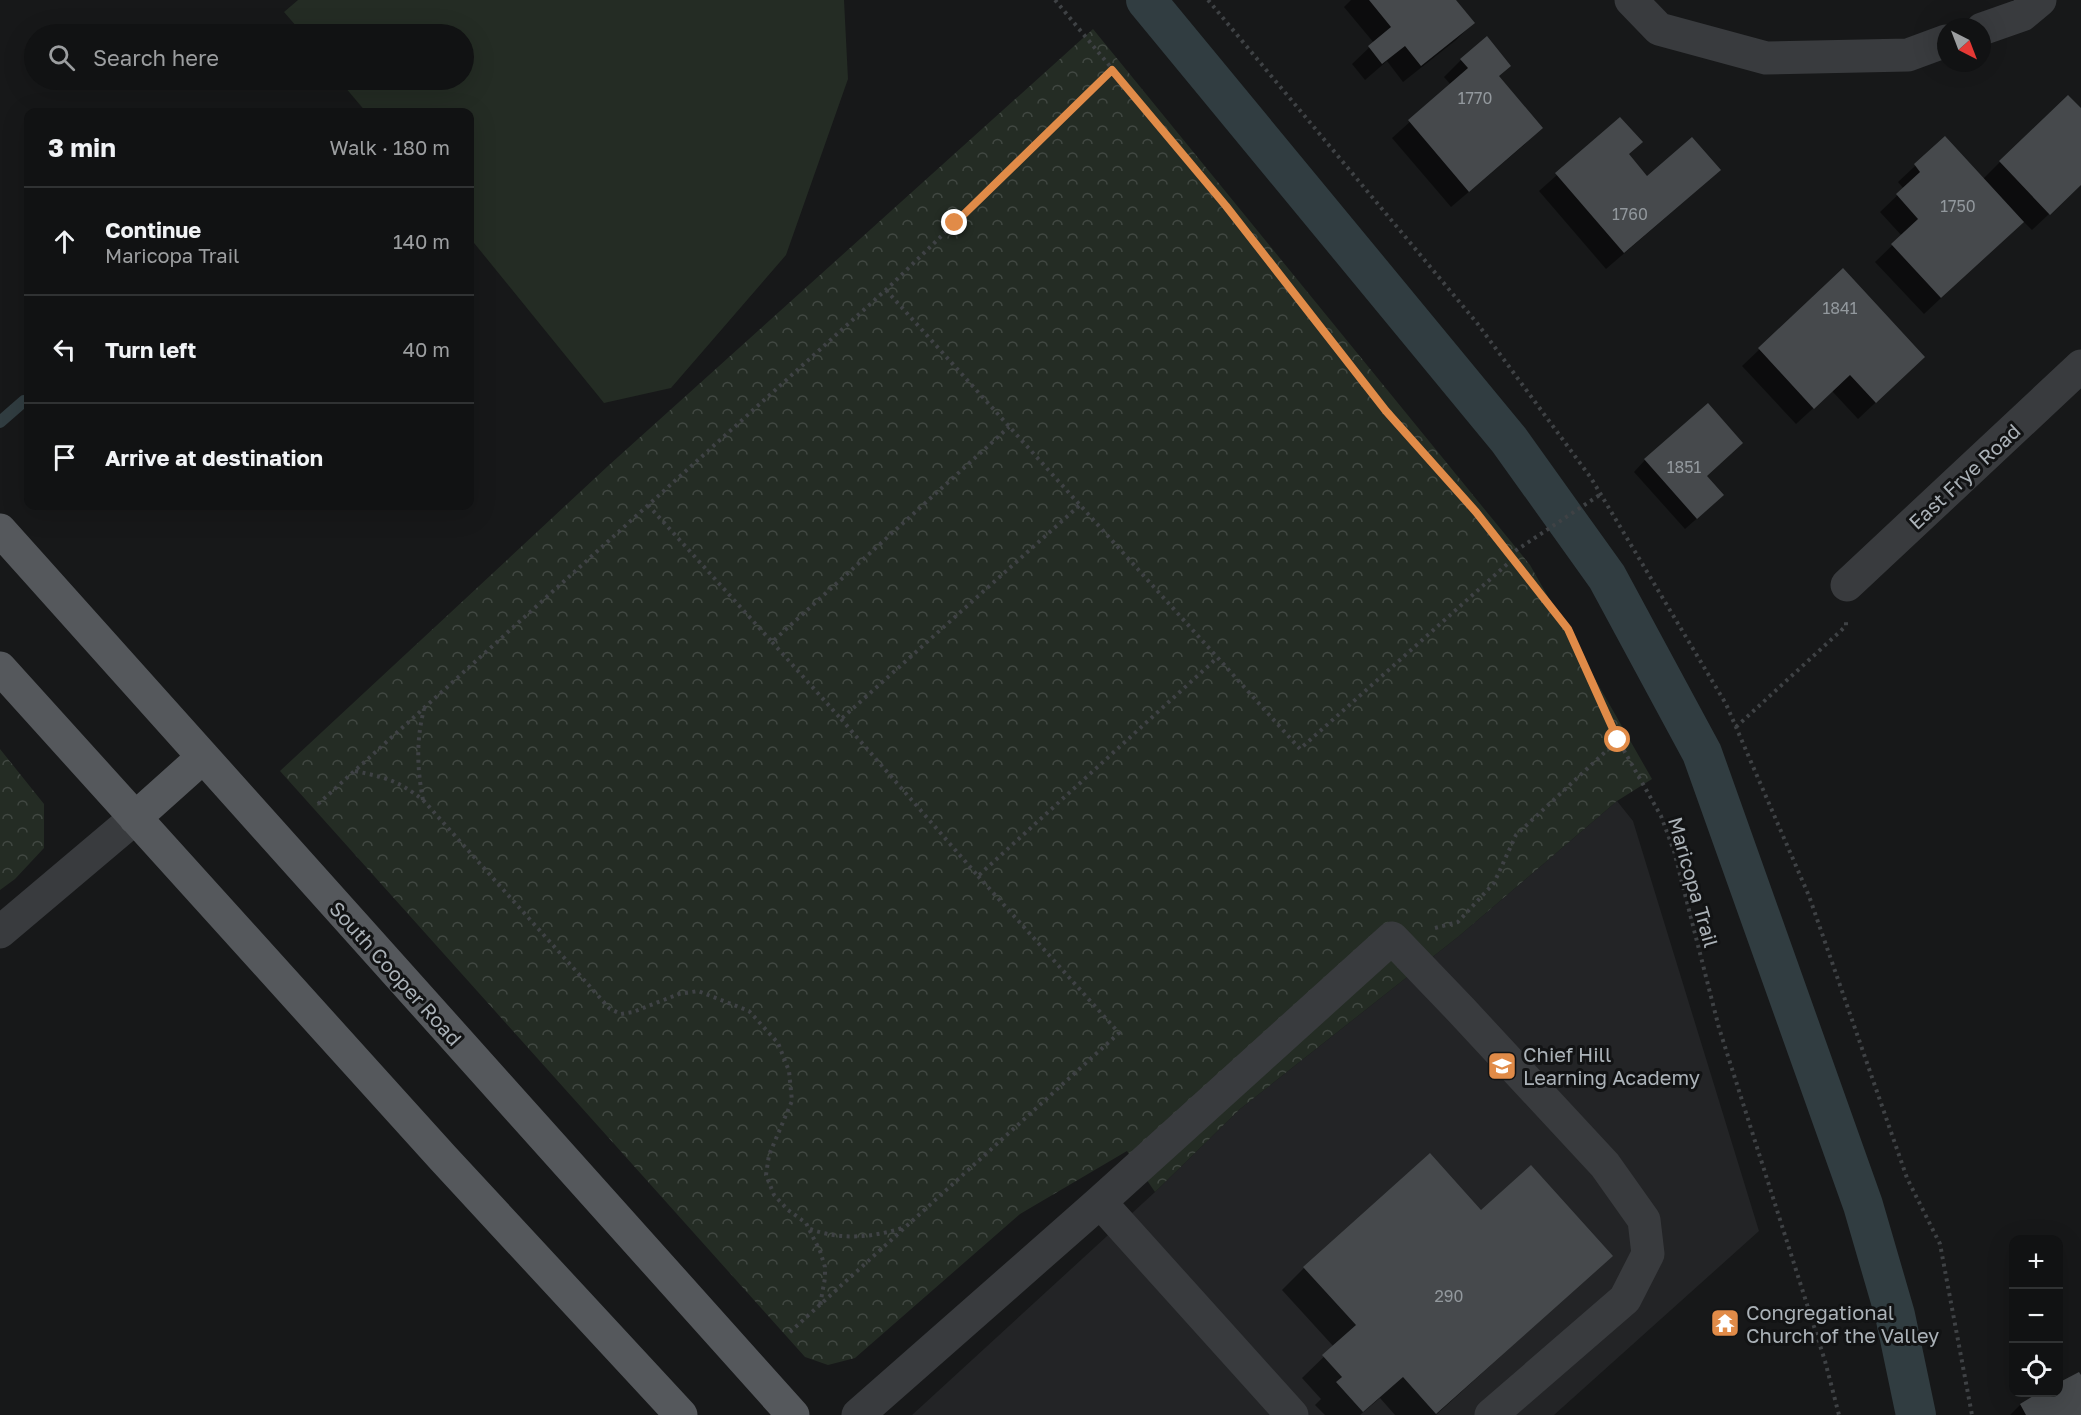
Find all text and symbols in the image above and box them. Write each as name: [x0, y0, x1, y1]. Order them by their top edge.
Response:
north arrow: [1937, 18, 1991, 72]
search box: [24, 24, 474, 90]
icon: search: [45, 41, 78, 74]
text: Search here: [93, 44, 219, 71]
house number: 1770: [1458, 88, 1492, 108]
text: 3 min: [48, 132, 116, 163]
text: Walk · 180 m: [330, 135, 450, 159]
house number: 1750: [1940, 196, 1976, 216]
house number: 1760: [1612, 204, 1648, 224]
route end: [941, 209, 967, 235]
text: Continue: [105, 216, 201, 243]
icon: ahead: [48, 225, 81, 258]
text: 140 m: [393, 229, 450, 253]
text: Maricopa Trail: [105, 243, 239, 267]
house number: 1841: [1822, 298, 1858, 318]
icon: left: [48, 333, 81, 366]
text: Turn left: [105, 336, 196, 363]
text: 40 m: [403, 337, 450, 361]
street label: East Frye Road: [1903, 418, 2025, 534]
icon: arrive: [48, 441, 81, 474]
text: Arrive at destination: [105, 444, 323, 471]
house number: 1851: [1667, 457, 1702, 477]
route start: [1604, 726, 1630, 752]
street label: Maricopa Trail: [1664, 814, 1724, 950]
street label: South Cooper Road: [325, 896, 467, 1050]
place label: Chief Hill Learning Academy: [1523, 1042, 1700, 1089]
school or university icon: Chief Hill Learning Academy: [1486, 1050, 1518, 1082]
map controls: [2009, 1235, 2063, 1397]
button: +: [2009, 1235, 2063, 1289]
house number: 290: [1435, 1286, 1463, 1306]
button: −: [2009, 1289, 2063, 1343]
place label: Congregational Church of the Valley: [1746, 1300, 1939, 1347]
temple icon: Congregational Church of the Valley: [1709, 1307, 1741, 1339]
button: locate: [2009, 1343, 2063, 1397]

